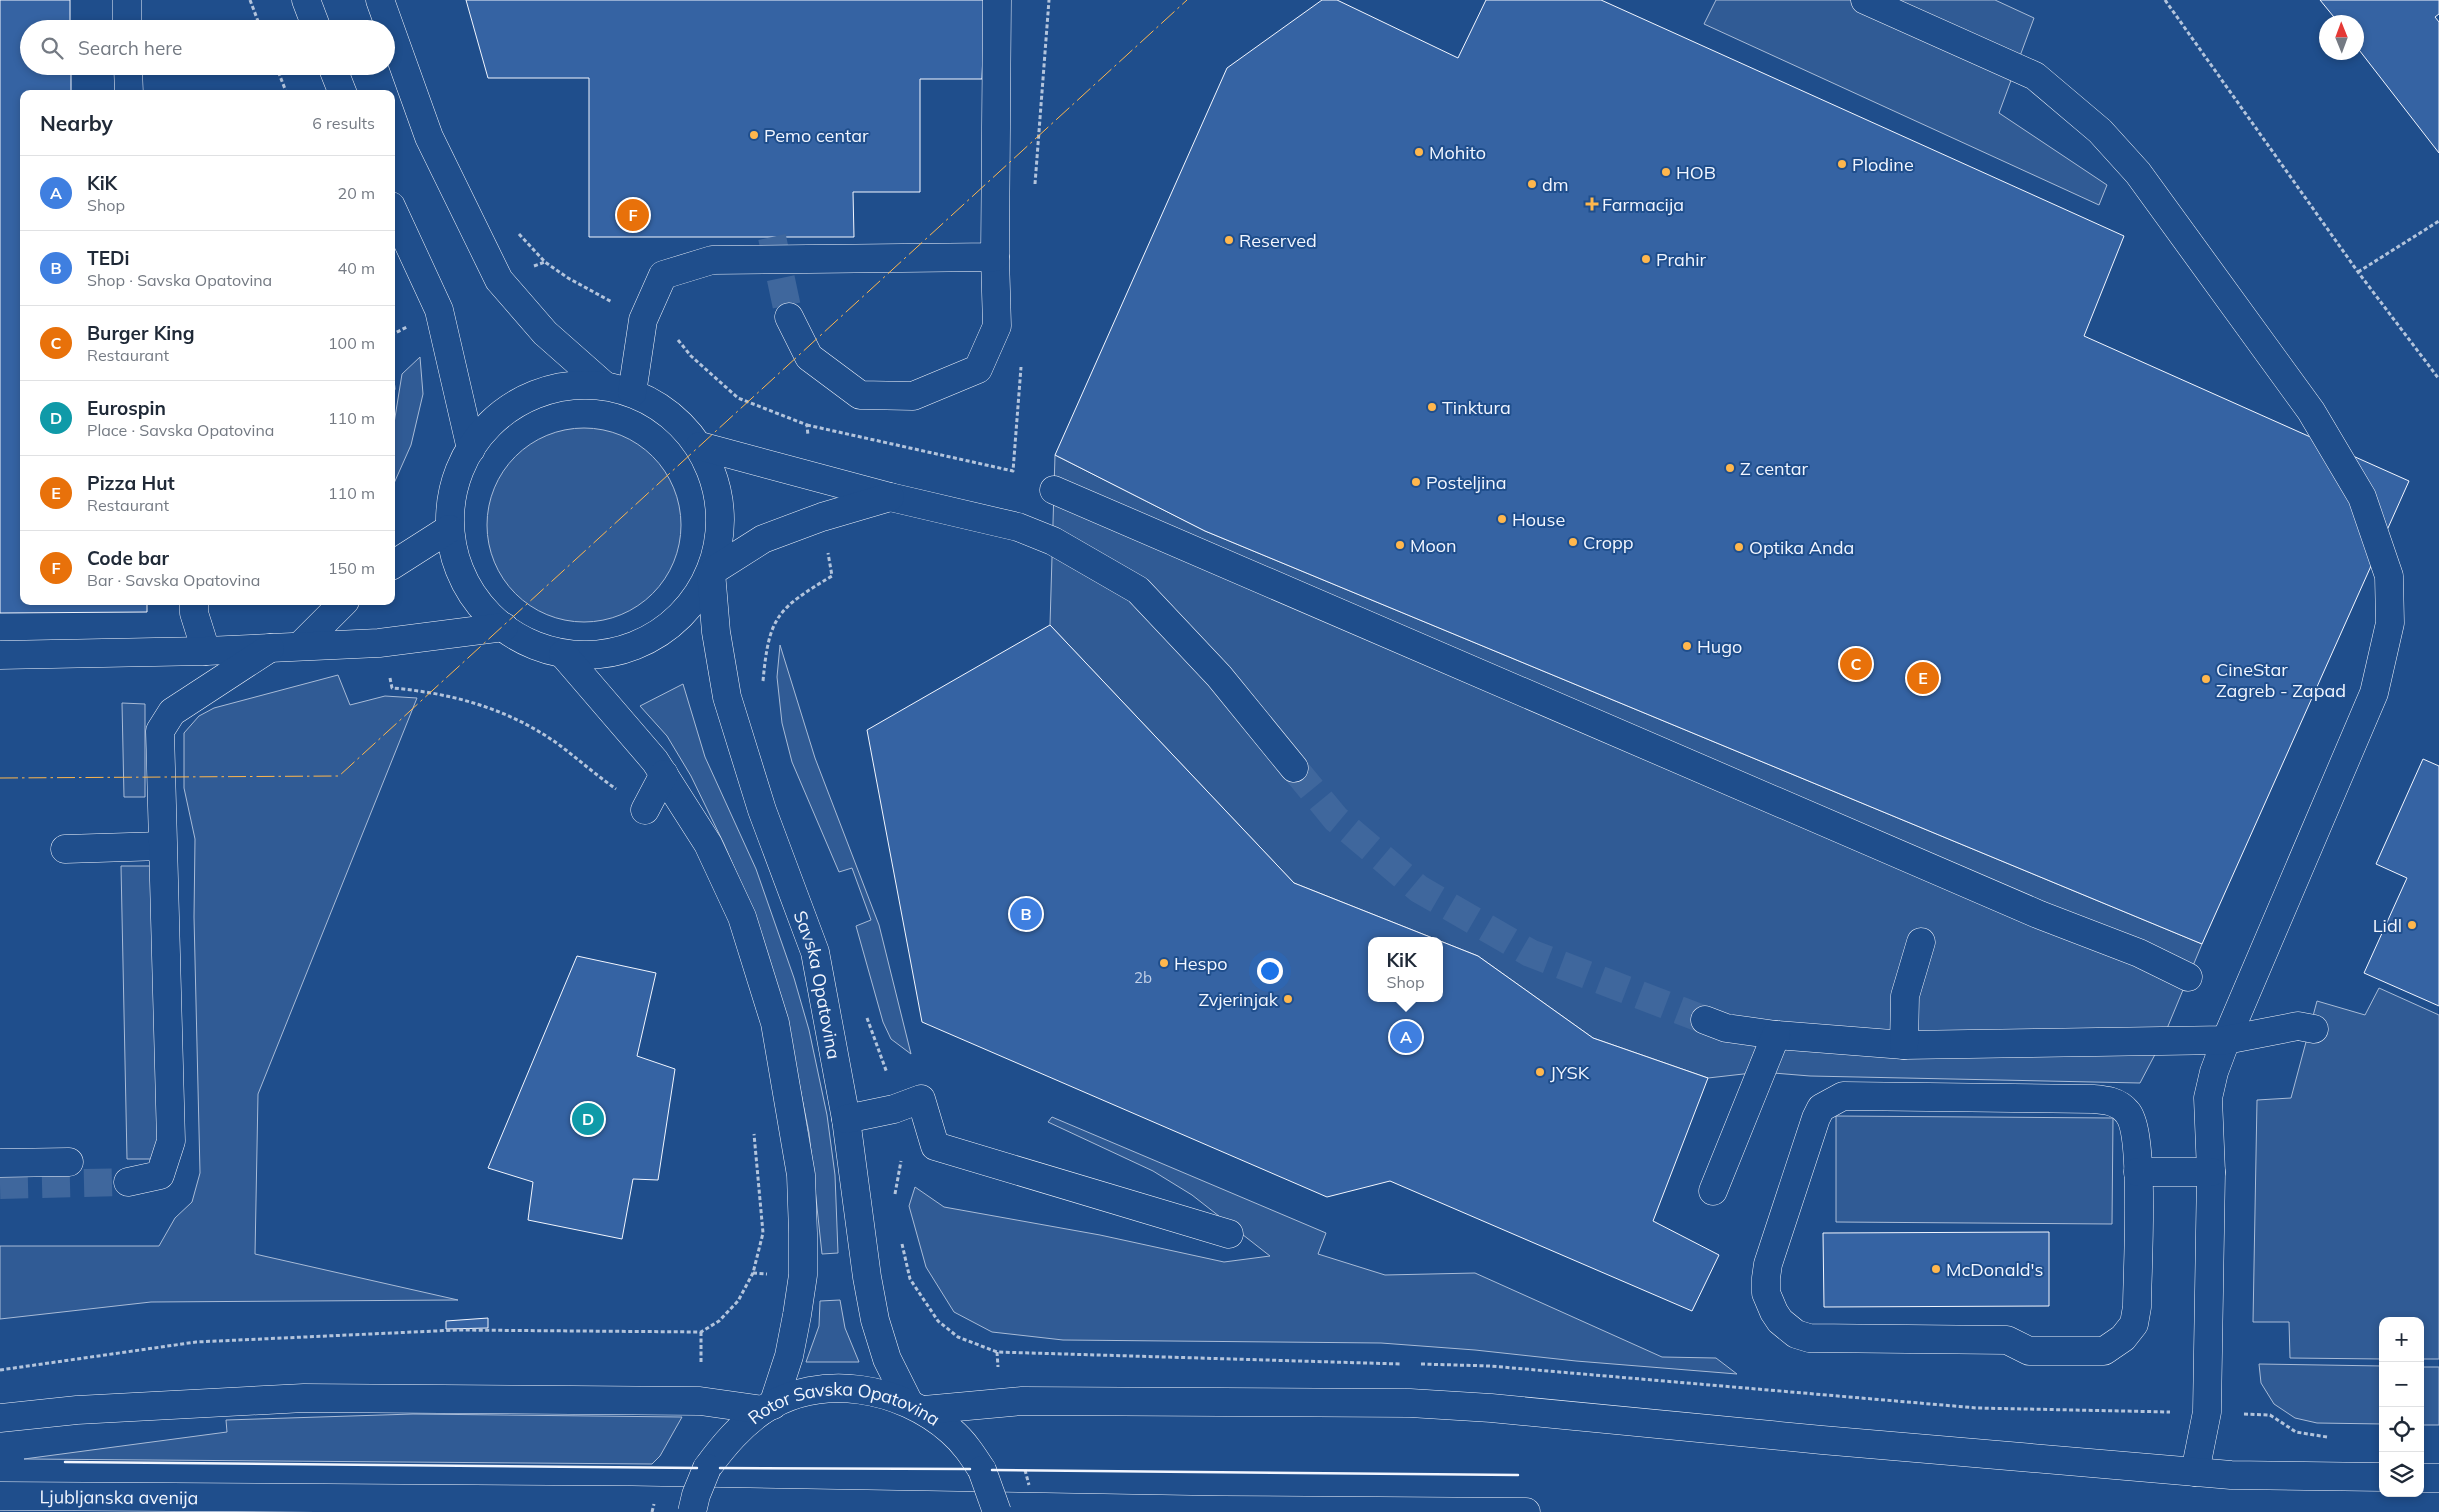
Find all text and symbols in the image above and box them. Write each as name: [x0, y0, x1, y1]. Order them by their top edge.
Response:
north arrow: [2319, 15, 2364, 60]
search box: [20, 20, 395, 75]
icon: search: [38, 34, 66, 62]
text: Search here: [78, 36, 182, 60]
text: Nearby: [40, 110, 113, 136]
text: 6 results: [312, 113, 375, 133]
place label: Pemo centar: [764, 124, 869, 147]
marker: Pemo centar: [748, 129, 760, 141]
place label: Mohito: [1429, 141, 1486, 164]
marker: Mohito: [1413, 146, 1425, 158]
place label: Plodine: [1852, 153, 1914, 176]
marker: Plodine: [1836, 158, 1848, 170]
place label: HOB: [1676, 161, 1716, 184]
marker: HOB: [1660, 166, 1672, 178]
text: KiK: [87, 171, 117, 195]
place label: dm: [1542, 173, 1569, 196]
marker: dm: [1526, 178, 1538, 190]
text: A: [50, 183, 62, 203]
text: 20 m: [338, 183, 375, 203]
place label: Farmacija: [1602, 193, 1684, 216]
text: Shop: [87, 195, 125, 215]
pin: F: [617, 196, 649, 234]
marker: Farmacija: [1586, 198, 1598, 210]
place label: Reserved: [1239, 229, 1317, 252]
marker: Reserved: [1223, 234, 1235, 246]
text: TEDi: [87, 246, 130, 270]
place label: Prahir: [1656, 248, 1707, 271]
marker: Prahir: [1640, 253, 1652, 265]
text: B: [50, 258, 62, 278]
text: 40 m: [338, 258, 375, 278]
text: Shop · Savska Opatovina: [87, 270, 272, 290]
text: Burger King: [87, 321, 195, 345]
text: C: [51, 333, 61, 353]
text: 100 m: [328, 333, 375, 353]
text: Restaurant: [87, 345, 169, 365]
text: Eurospin: [87, 396, 166, 420]
place label: Tinktura: [1442, 396, 1511, 419]
marker: Tinktura: [1426, 401, 1438, 413]
text: D: [50, 408, 62, 428]
text: 110 m: [328, 408, 375, 428]
text: Place · Savska Opatovina: [87, 420, 274, 440]
place label: Z centar: [1740, 457, 1809, 480]
marker: Z centar: [1724, 462, 1736, 474]
text: Pizza Hut: [87, 471, 175, 495]
place label: Posteljina: [1426, 471, 1507, 494]
marker: Posteljina: [1410, 476, 1422, 488]
text: E: [51, 483, 61, 503]
text: 110 m: [328, 483, 375, 503]
text: Restaurant: [87, 495, 169, 515]
place label: House: [1512, 508, 1565, 531]
marker: House: [1496, 513, 1508, 525]
place label: Cropp: [1583, 531, 1634, 554]
place label: Moon: [1410, 534, 1457, 557]
marker: Cropp: [1567, 536, 1579, 548]
place label: Optika Anda: [1749, 536, 1854, 559]
marker: Moon: [1394, 539, 1406, 551]
marker: Optika Anda: [1733, 541, 1745, 553]
text: Code bar: [87, 546, 169, 570]
text: F: [51, 558, 61, 578]
text: 150 m: [328, 558, 375, 578]
text: Bar · Savska Opatovina: [87, 570, 260, 590]
place label: Hugo: [1697, 635, 1742, 658]
marker: Hugo: [1681, 640, 1693, 652]
pin: C: [1840, 645, 1872, 683]
place label: CineStar Zagreb - Zapad: [2216, 658, 2346, 702]
pin: E: [1907, 659, 1939, 697]
marker: CineStar Zagreb - Zapad: [2200, 673, 2212, 685]
pin: B: [1010, 895, 1042, 933]
street label: Savska Opatovina: [789, 907, 846, 1061]
place label: Lidl: [2373, 914, 2402, 937]
marker: Lidl: [2406, 919, 2418, 931]
popup: [1368, 937, 1443, 1002]
text: KiK: [1386, 948, 1417, 972]
place label: Hespo: [1174, 952, 1228, 975]
marker: Hespo: [1158, 957, 1170, 969]
your location: [1257, 958, 1283, 984]
house number: 2b: [1134, 968, 1152, 987]
text: Shop: [1386, 972, 1425, 992]
place label: Zvjerinjak: [1198, 988, 1279, 1011]
marker: Zvjerinjak: [1282, 993, 1294, 1005]
pin: A: [1390, 1018, 1422, 1056]
place label: JYSK: [1550, 1061, 1590, 1084]
marker: JYSK: [1534, 1066, 1546, 1078]
pin: D: [572, 1100, 604, 1138]
place label: McDonald's: [1946, 1258, 2043, 1281]
marker: McDonald's: [1930, 1263, 1942, 1275]
map controls: [2379, 1317, 2424, 1497]
button: +: [2379, 1317, 2424, 1362]
button: −: [2379, 1362, 2424, 1407]
text: Rotor Savska Opatovina: [743, 1377, 945, 1430]
button: locate: [2379, 1407, 2424, 1452]
street label: Rotor Savska Opatovina: [743, 1415, 945, 1437]
button: layers: [2379, 1452, 2424, 1497]
street label: Ljubljanska avenija: [40, 1485, 198, 1509]

